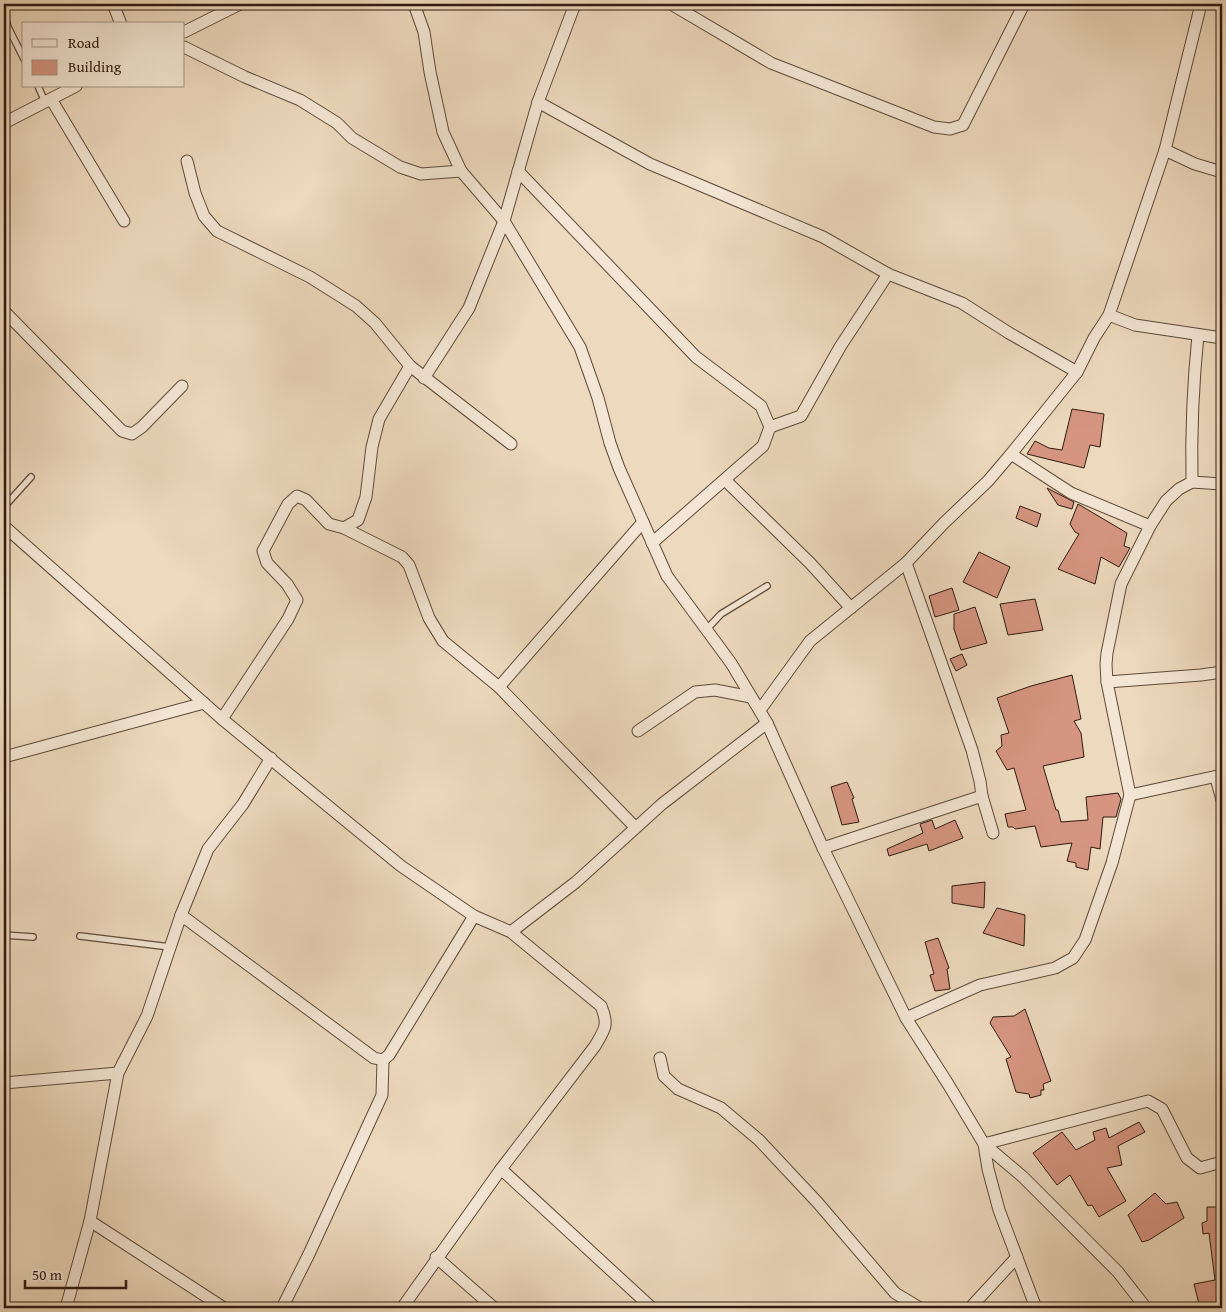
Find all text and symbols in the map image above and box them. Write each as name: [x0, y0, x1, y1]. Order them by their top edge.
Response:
legend: [22, 22, 185, 88]
text: Road: [68, 32, 99, 53]
text: Building: [68, 56, 122, 77]
scale bar: [25, 1257, 126, 1289]
text: 50 m: [32, 1264, 63, 1285]

